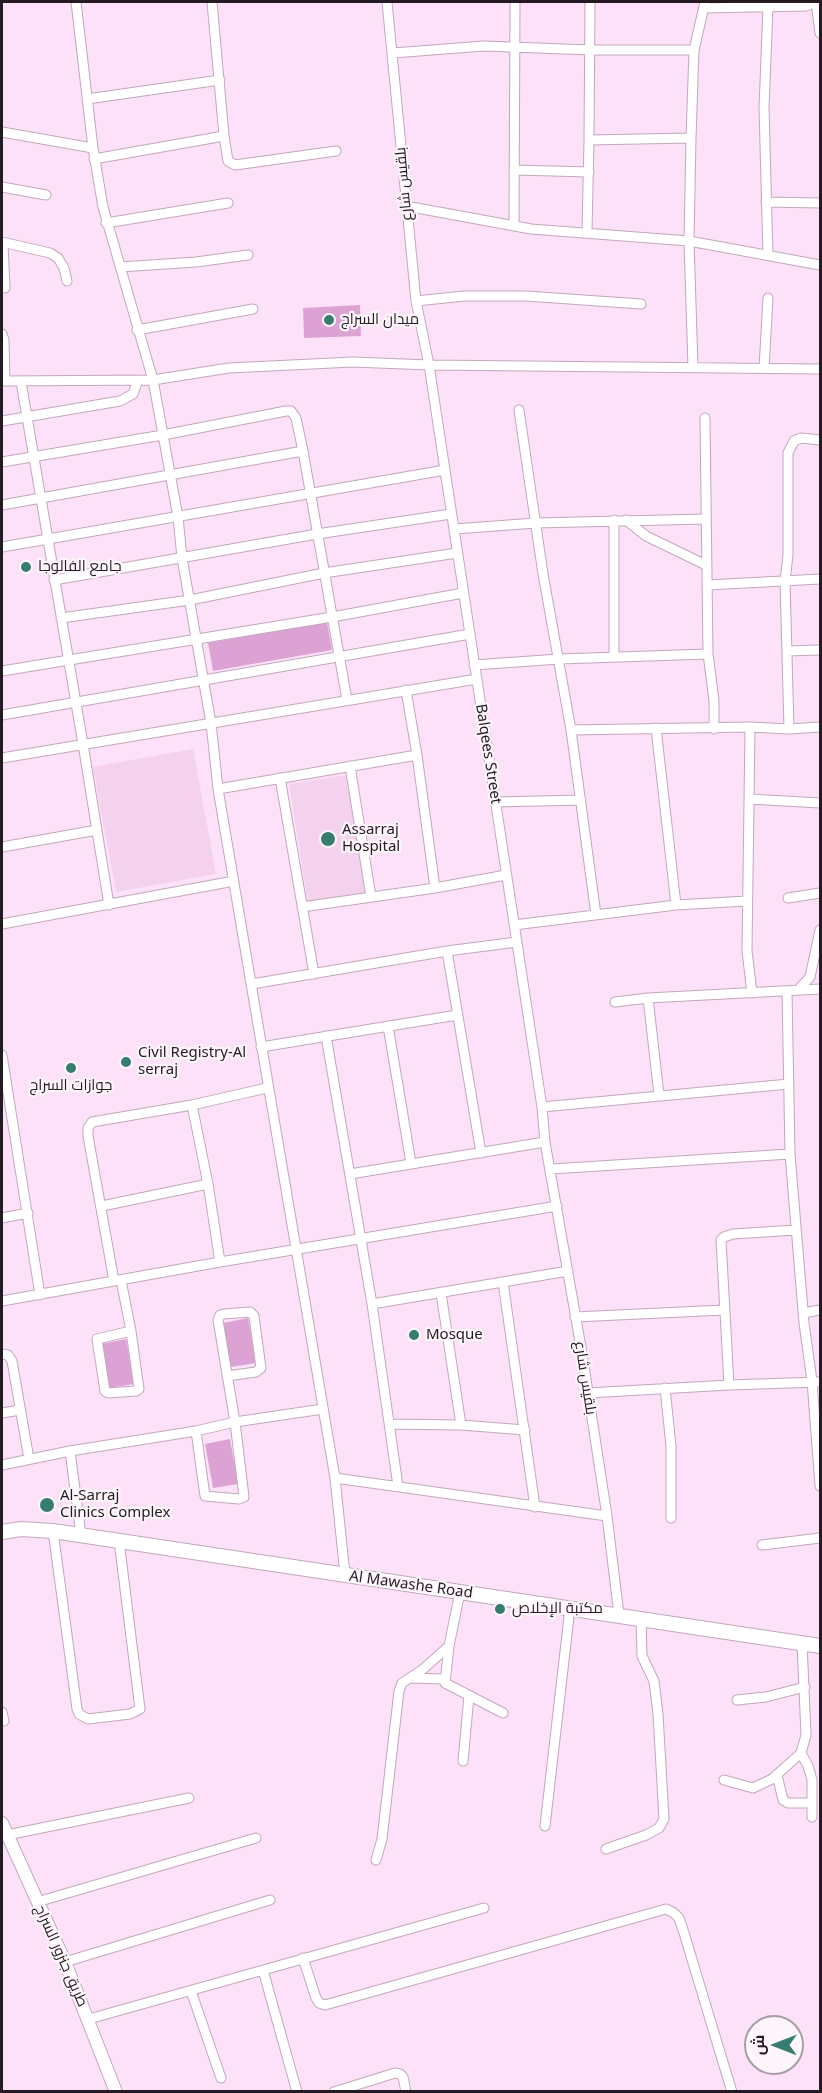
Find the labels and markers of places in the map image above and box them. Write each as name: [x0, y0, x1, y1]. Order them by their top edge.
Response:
place label: ميدان السراج: [341, 311, 419, 329]
marker: ميدان السراج: [322, 313, 336, 327]
place label: جامع الفالوجا: [38, 558, 121, 576]
marker: جامع الفالوجا: [19, 560, 33, 574]
place label: Assarraj Hospital: [342, 821, 400, 856]
marker: Assarraj Hospital: [319, 830, 337, 848]
place label: Civil Registry-Al serraj: [138, 1044, 246, 1079]
marker: Civil Registry-Al serraj: [119, 1055, 133, 1069]
marker: جوازات السراج: [64, 1061, 78, 1075]
place label: جوازات السراج: [30, 1077, 112, 1095]
place label: Mosque: [426, 1326, 483, 1344]
marker: Mosque: [407, 1328, 421, 1342]
place label: Al-Sarraj Clinics Complex: [60, 1487, 170, 1522]
marker: Al-Sarraj Clinics Complex: [38, 1496, 56, 1514]
place label: مكتبة الإخلاص: [512, 1600, 603, 1618]
marker: مكتبة الإخلاص: [493, 1602, 507, 1616]

